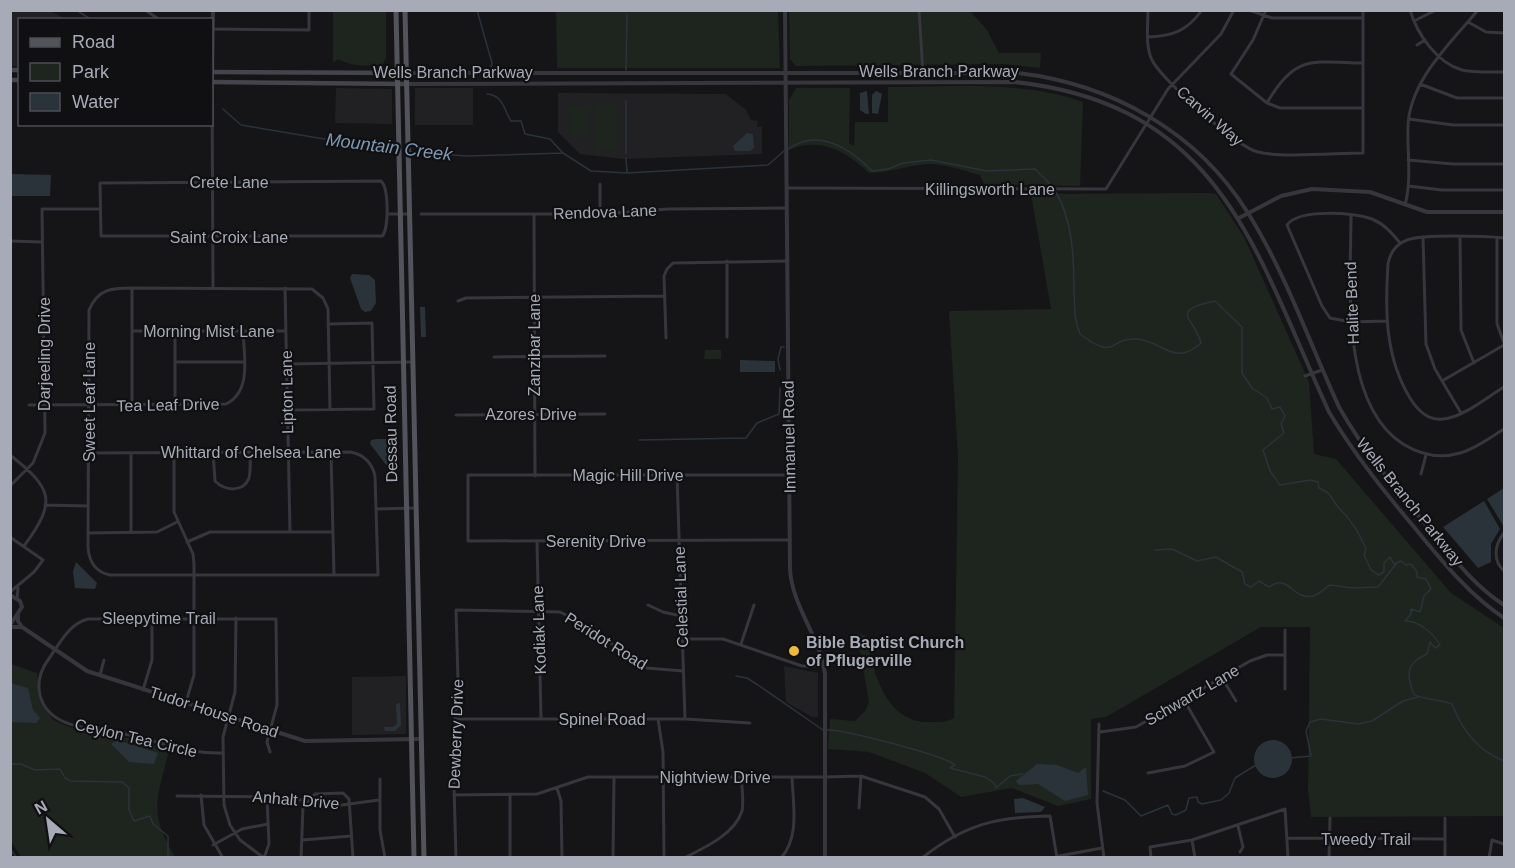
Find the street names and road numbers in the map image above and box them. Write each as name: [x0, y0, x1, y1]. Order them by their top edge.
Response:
street label: Wells Branch Parkway: [859, 63, 1019, 80]
street label: Wells Branch Parkway: [373, 64, 533, 81]
street label: Carvin Way: [1173, 83, 1247, 149]
street label: Crete Lane: [189, 174, 269, 191]
street label: Killingsworth Lane: [925, 181, 1055, 198]
street label: Rendova Lane: [553, 202, 657, 222]
street label: Saint Croix Lane: [170, 229, 288, 246]
street label: Halite Bend: [1342, 261, 1362, 345]
street label: Zanzibar Lane: [526, 294, 543, 396]
street label: Darjeeling Drive: [36, 297, 53, 411]
street label: Morning Mist Lane: [143, 323, 275, 340]
street label: Sweet Leaf Lane: [81, 342, 98, 462]
street label: Lipton Lane: [278, 350, 296, 434]
street label: Immanuel Road: [780, 380, 798, 494]
street label: Dessau Road: [382, 385, 400, 483]
street label: Tea Leaf Drive: [116, 396, 220, 414]
street label: Azores Drive: [485, 406, 577, 423]
street label: Wells Branch Parkway: [1353, 435, 1467, 569]
street label: Whittard of Chelsea Lane: [161, 444, 341, 461]
street label: Magic Hill Drive: [572, 467, 684, 484]
street label: Serenity Drive: [546, 533, 646, 550]
street label: Celestial Lane: [671, 546, 691, 648]
street label: Kodiak Lane: [529, 585, 549, 675]
street label: Peridot Road: [562, 609, 650, 673]
street label: Sleepytime Trail: [102, 610, 216, 627]
street label: Schwartz Lane: [1142, 661, 1242, 729]
street label: Dewberry Drive: [446, 679, 466, 789]
street label: Tudor House Road: [147, 683, 281, 741]
street label: Spinel Road: [558, 711, 646, 728]
street label: Ceylon Tea Circle: [73, 716, 199, 760]
street label: Nightview Drive: [659, 769, 771, 786]
street label: Anhalt Drive: [252, 788, 340, 812]
street label: Tweedy Trail: [1321, 831, 1411, 848]

